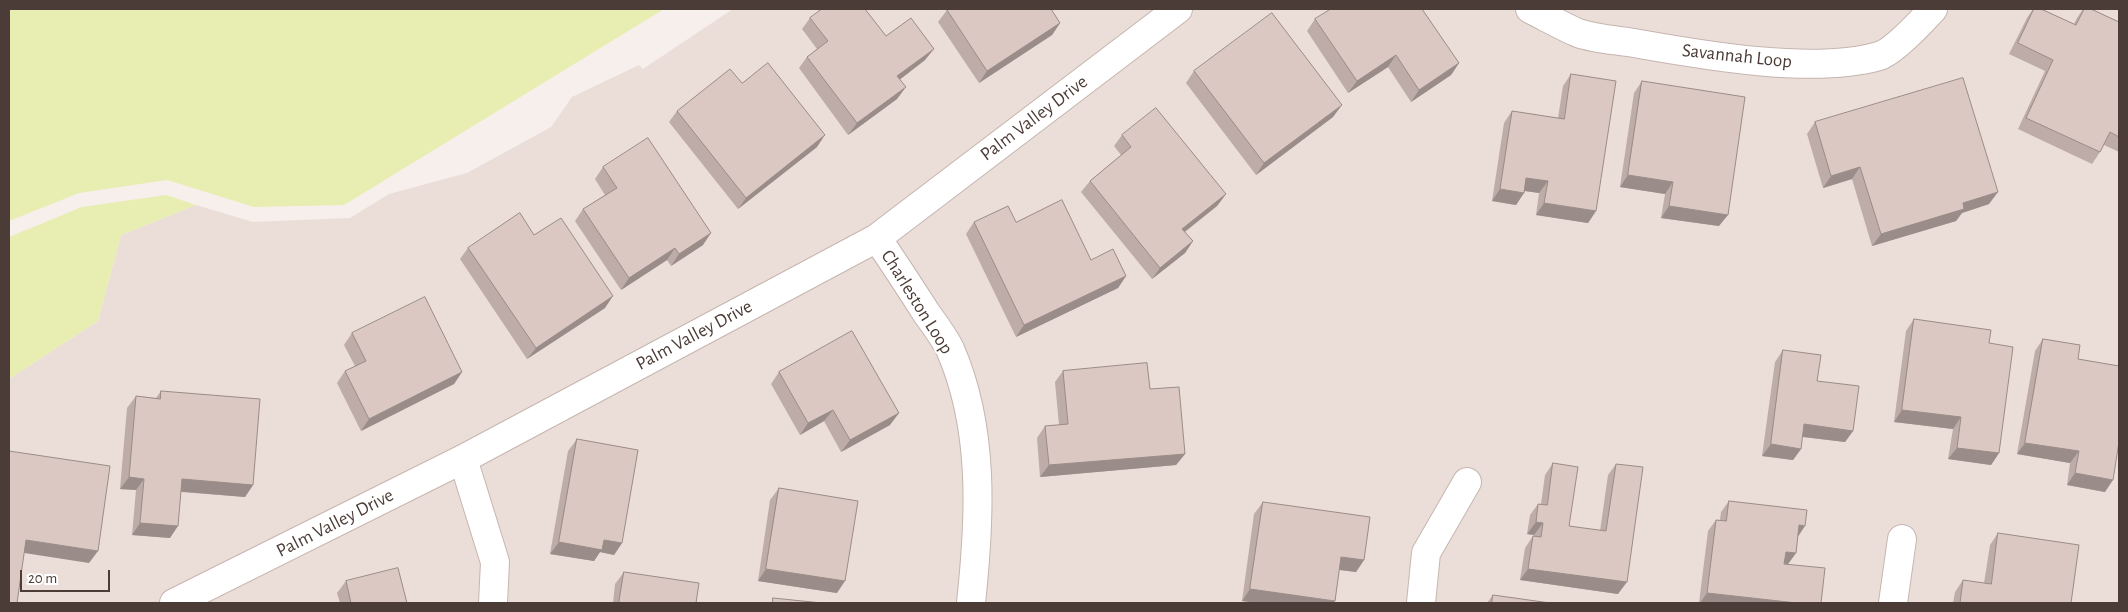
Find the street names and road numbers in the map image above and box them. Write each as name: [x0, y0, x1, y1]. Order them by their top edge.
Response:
street label: Savannah Loop: [1681, 39, 1793, 73]
street label: Palm Valley Drive: [976, 70, 1092, 166]
street label: Charleston Loop: [876, 246, 958, 358]
street label: Palm Valley Drive: [632, 295, 756, 375]
street label: Palm Valley Drive: [273, 484, 397, 562]

